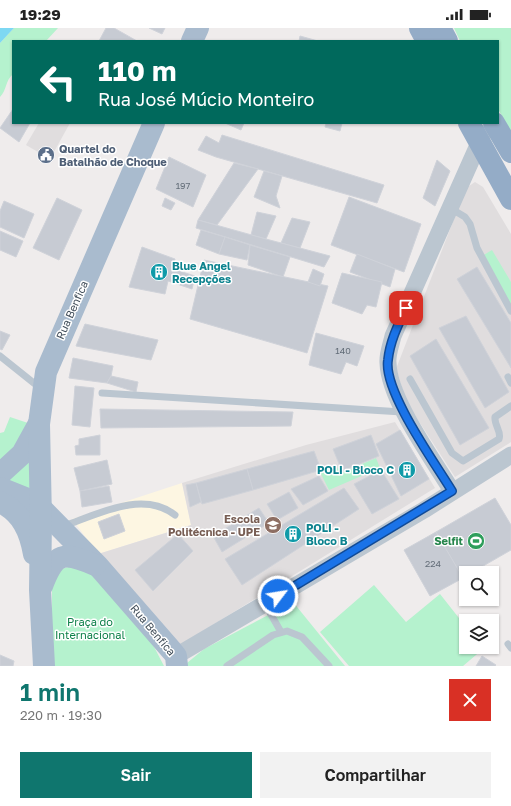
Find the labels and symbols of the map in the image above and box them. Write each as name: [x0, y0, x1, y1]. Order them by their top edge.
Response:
place label: Quartel do Batalhão de Choque: [59, 142, 167, 168]
public building icon: Quartel do Batalhão de Choque: [36, 145, 56, 165]
house number: 197: [176, 180, 191, 191]
place label: Blue Angel Recepções: [172, 259, 231, 285]
building icon: Blue Angel Recepções: [149, 262, 169, 282]
street label: Rua Benfica: [53, 279, 90, 341]
pin: [389, 291, 423, 325]
house number: 140: [335, 345, 351, 356]
building icon: POLI - Bloco C: [397, 460, 417, 480]
place label: POLI - Bloco C: [317, 463, 394, 476]
place label: Escola Politécnica - UPE: [168, 512, 260, 538]
school or university icon: Escola Politécnica - UPE: [263, 515, 283, 535]
place label: POLI - Bloco B: [306, 521, 348, 547]
building icon: POLI - Bloco B: [283, 524, 303, 544]
sports icon: Selfit: [466, 531, 486, 551]
place label: Selfit: [434, 534, 464, 547]
house number: 224: [425, 558, 441, 569]
position arrow: [257, 575, 299, 617]
street label: Rua Benfica: [128, 602, 178, 658]
park label: Praça do Internacional: [55, 615, 126, 641]

